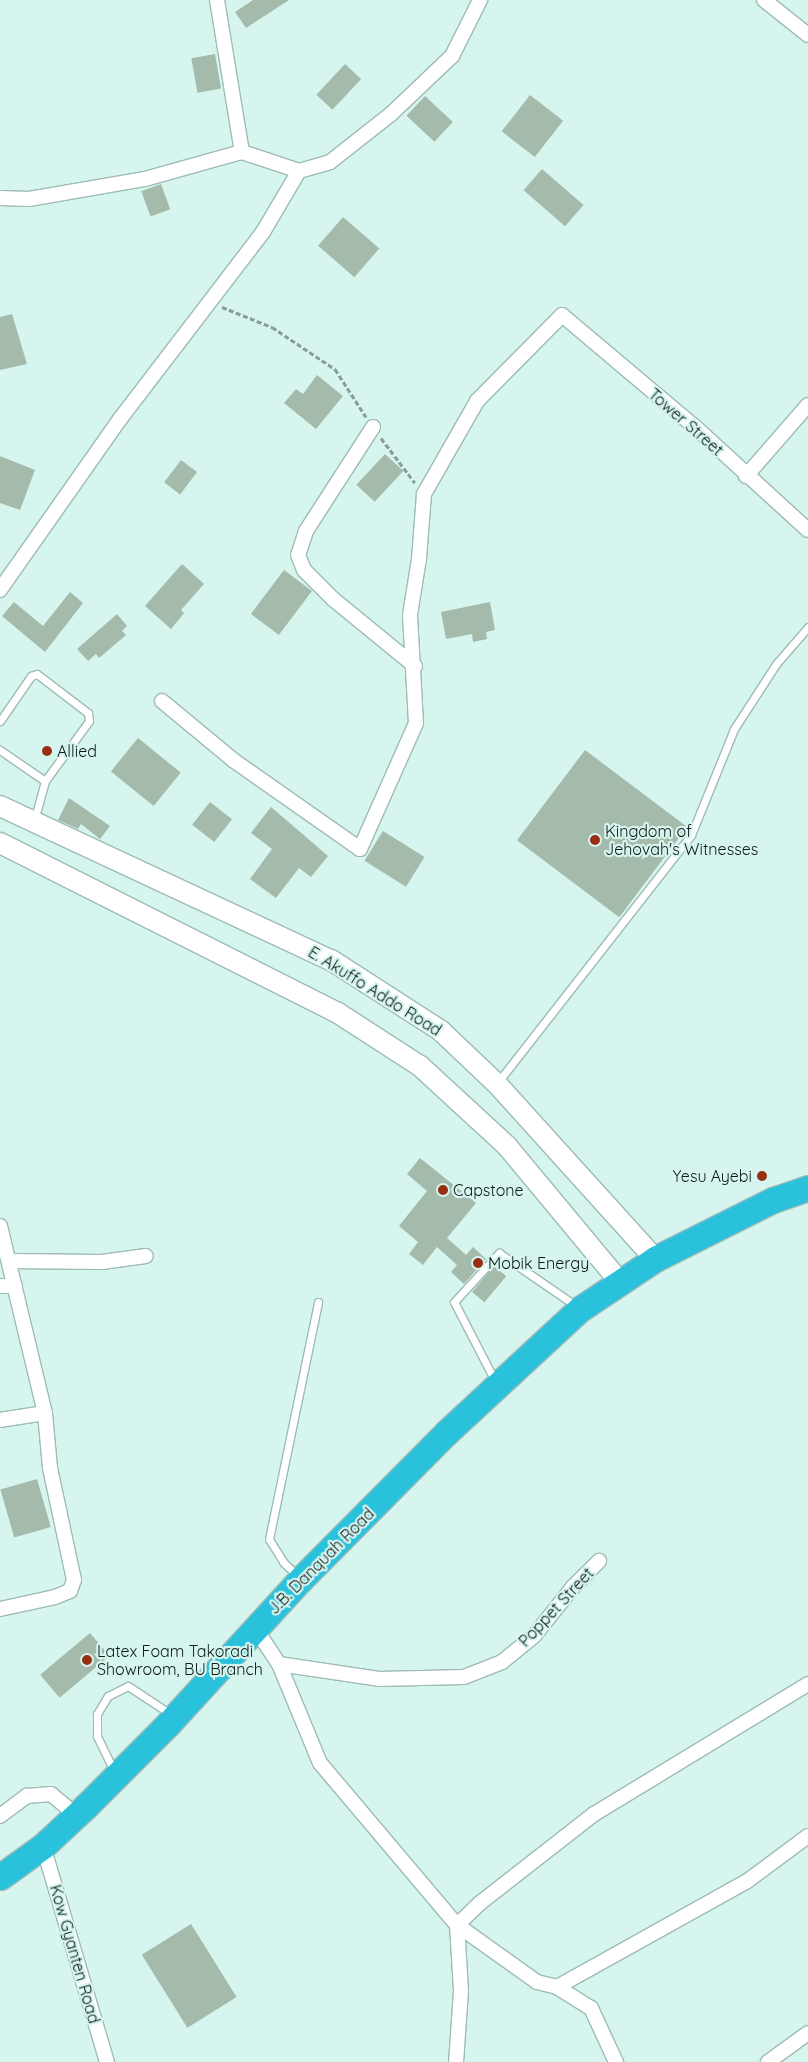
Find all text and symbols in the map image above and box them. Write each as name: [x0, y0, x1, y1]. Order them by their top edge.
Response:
street label: Tower Street: [645, 384, 727, 460]
place label: Allied: [57, 741, 97, 761]
marker: Allied: [41, 745, 53, 757]
place label: Kingdom of Jehovah's Witnesses: [605, 821, 758, 859]
marker: Kingdom of Jehovah's Witnesses: [589, 834, 601, 846]
street label: E. Akuffo Addo Road: [305, 942, 445, 1040]
place label: Yesu Ayebi: [673, 1166, 752, 1186]
marker: Yesu Ayebi: [756, 1170, 768, 1182]
place label: Capstone: [453, 1180, 524, 1200]
marker: Capstone: [437, 1184, 449, 1196]
place label: Mobik Energy: [488, 1253, 589, 1273]
marker: Mobik Energy: [472, 1257, 484, 1269]
street label: J.B. Danquah Road: [264, 1504, 378, 1618]
street label: Poppet Street: [515, 1564, 597, 1650]
place label: Latex Foam Takoradi Showroom, BU Branch: [97, 1641, 263, 1679]
marker: Latex Foam Takoradi Showroom, BU Branch: [81, 1654, 93, 1666]
street label: Kow Gyanten Road: [46, 1882, 104, 2026]

